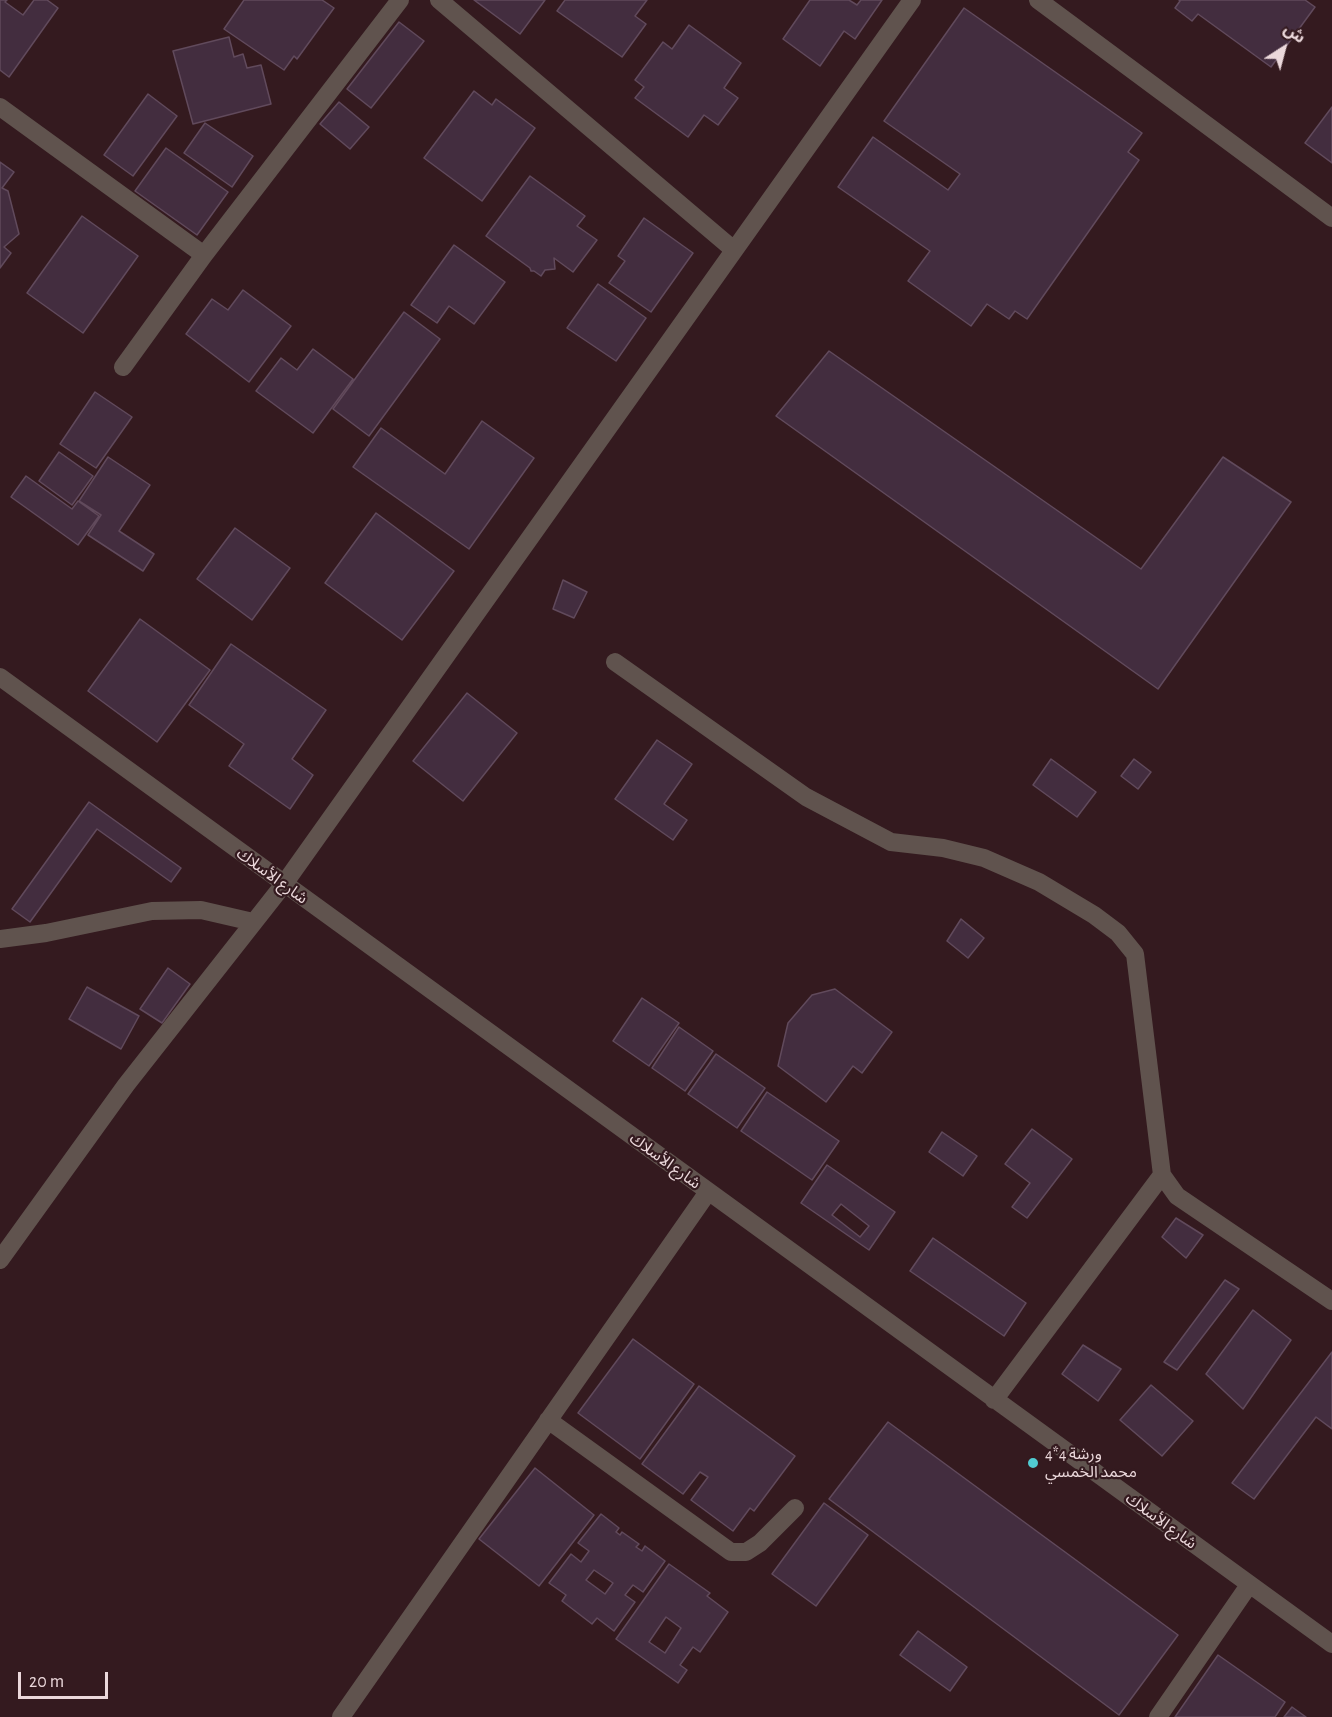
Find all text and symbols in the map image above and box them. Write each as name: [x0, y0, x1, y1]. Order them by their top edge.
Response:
north arrow: [1254, 18, 1314, 78]
text: ش: [1281, 21, 1308, 46]
street label: شارع الأسلاك: [233, 844, 311, 908]
street label: شارع الأسلاك: [626, 1129, 704, 1193]
place label: 4*4 ورشة محمد الخمسي: [1045, 1444, 1137, 1482]
marker: 4*4 ورشة محمد الخمسي: [1026, 1456, 1040, 1470]
street label: شارع الأسلاك: [1122, 1489, 1200, 1553]
scale bar: [21, 1660, 111, 1698]
text: 20 m: [29, 1673, 64, 1691]

